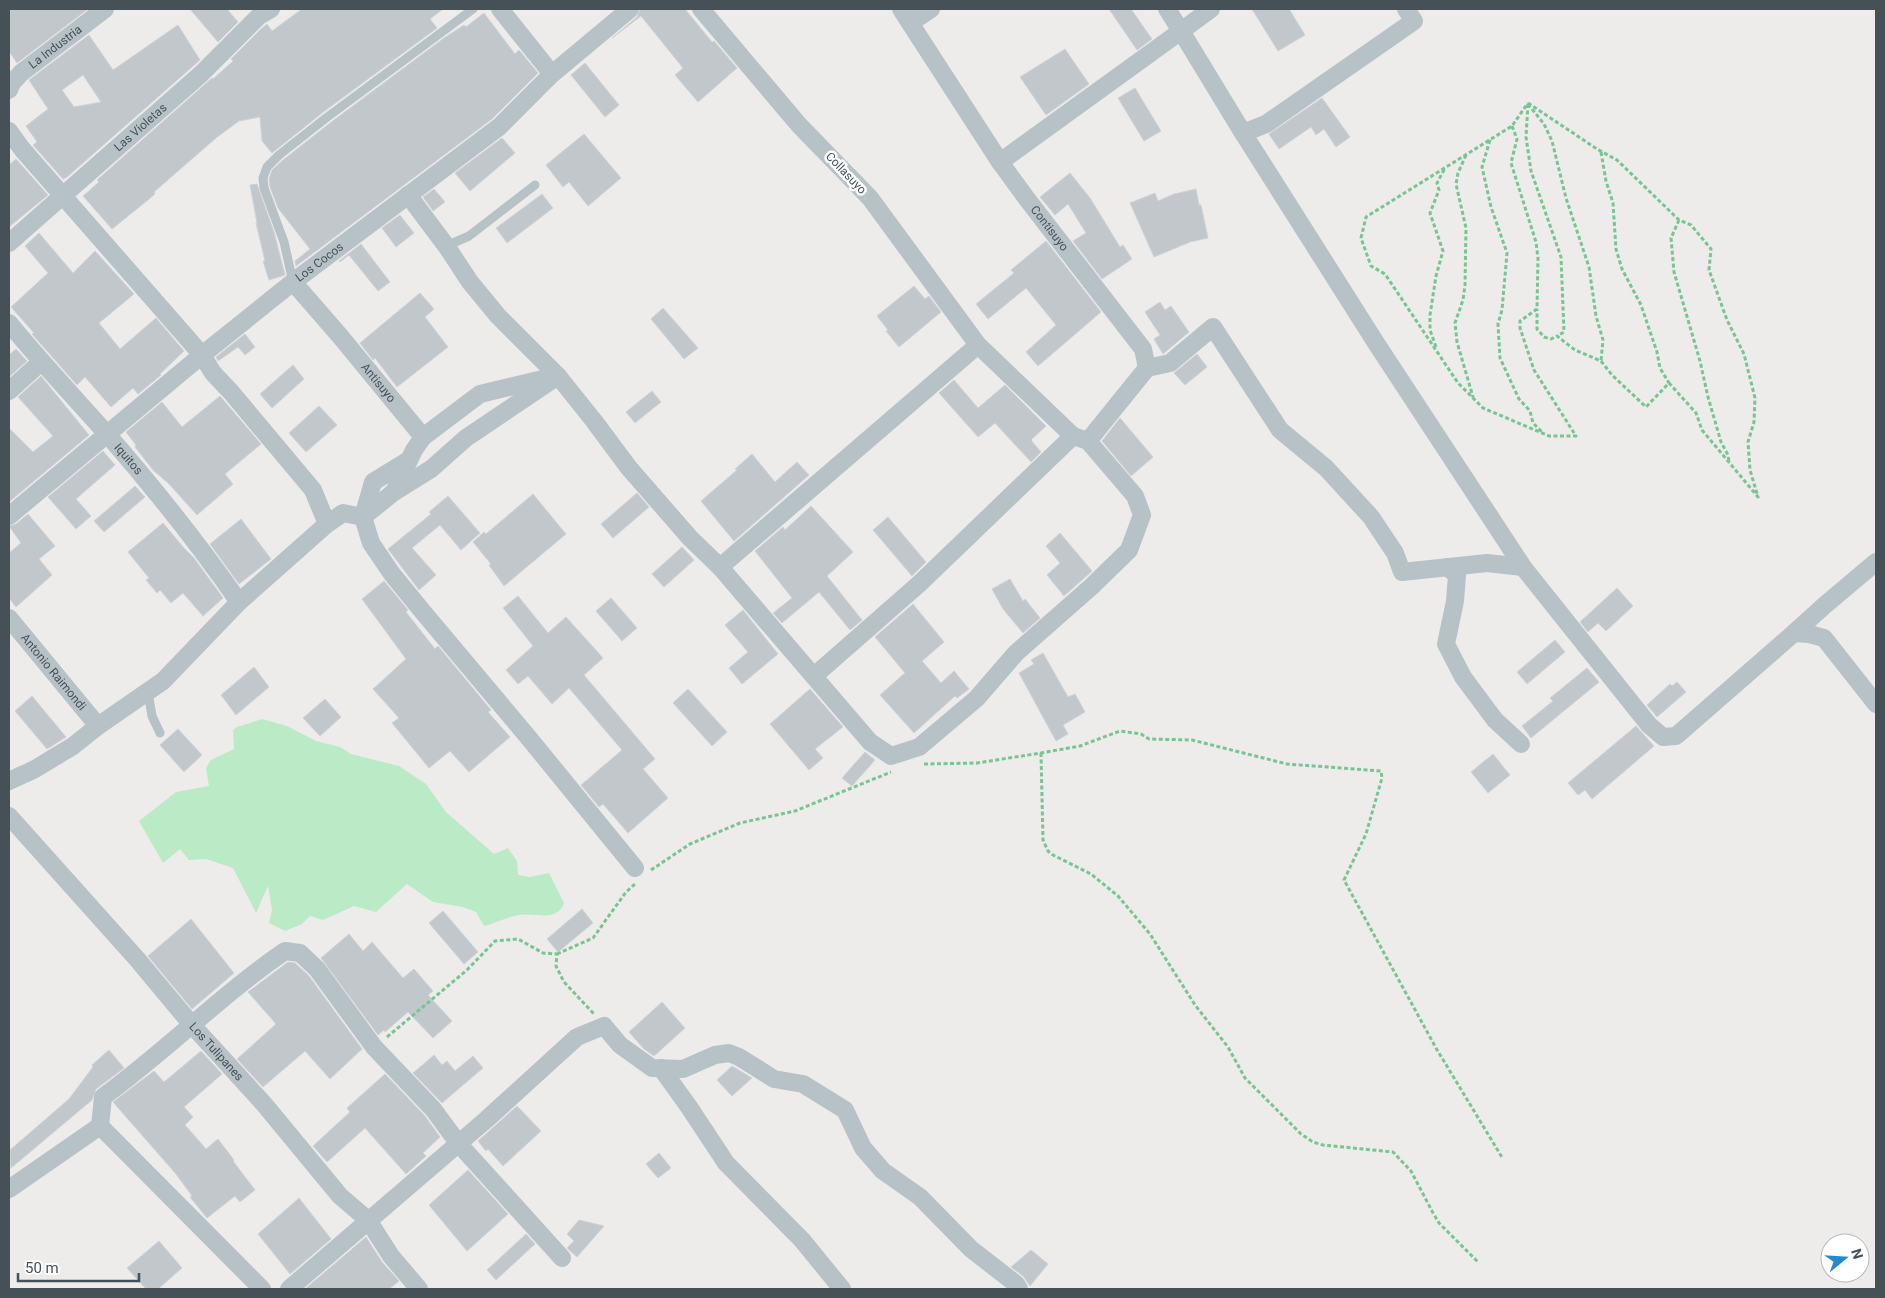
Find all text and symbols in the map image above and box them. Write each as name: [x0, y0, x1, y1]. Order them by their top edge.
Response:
street label: La Industria: [26, 22, 84, 72]
street label: Las Violetas: [111, 100, 170, 154]
street label: Collasuyo: [823, 149, 869, 197]
street label: Contisuyo: [1028, 203, 1072, 254]
street label: Los Cocos: [293, 240, 346, 285]
street label: Antisuyo: [358, 360, 399, 405]
street label: Iquitos: [111, 441, 146, 477]
street label: Antonio Raimondi: [18, 631, 89, 713]
street label: Los Tulipanes: [186, 1020, 246, 1084]
north arrow: [1820, 1233, 1870, 1283]
text: N: [1848, 1247, 1867, 1261]
scale bar: [18, 1250, 139, 1282]
text: 50 m: [25, 1259, 59, 1277]

